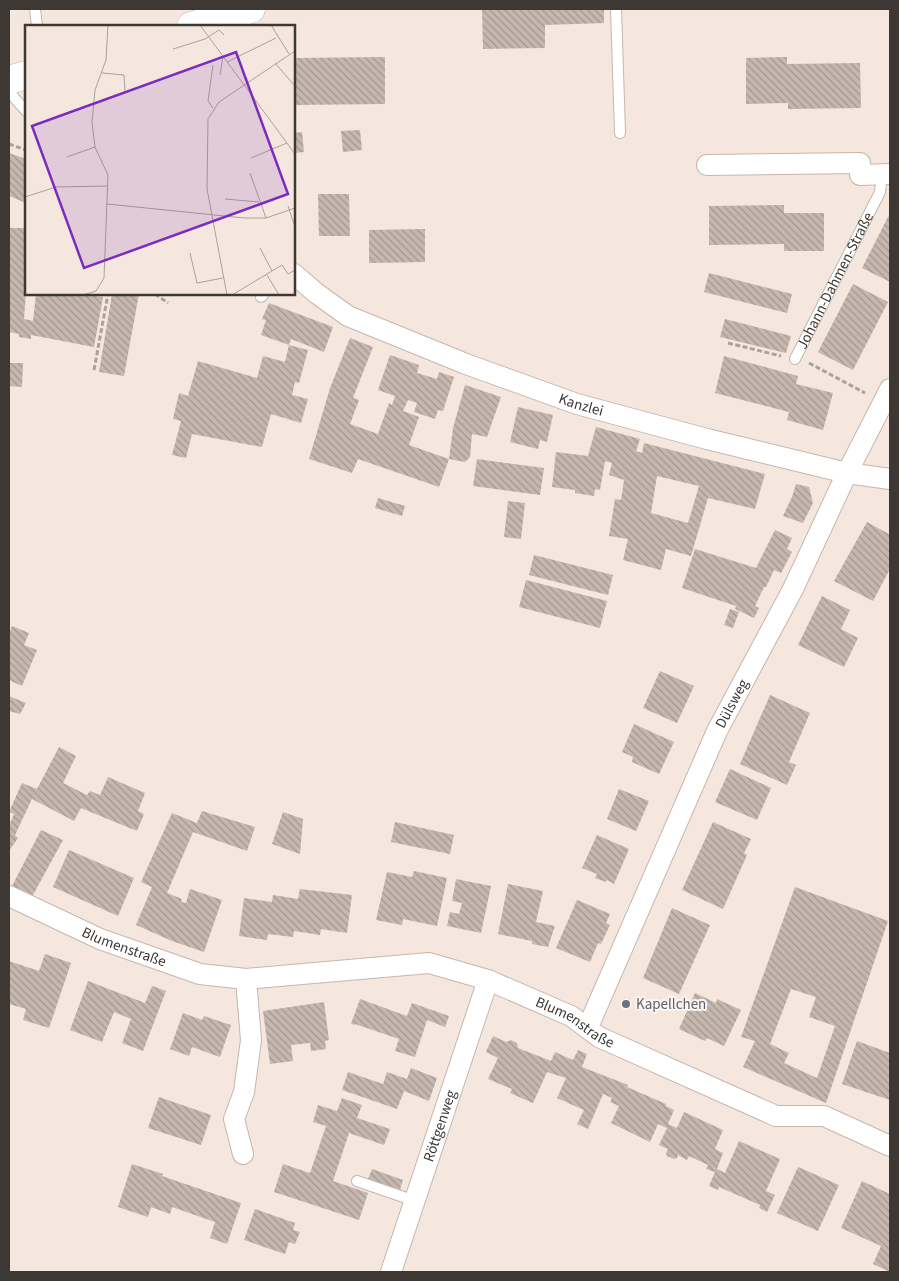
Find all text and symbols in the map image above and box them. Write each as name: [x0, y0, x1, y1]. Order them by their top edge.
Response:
inset map: [25, 25, 295, 295]
street label: Johann-Dahmen-Straße: [792, 209, 879, 353]
street label: Kanzlei: [556, 388, 606, 422]
street label: Dülsweg: [710, 675, 754, 732]
street label: Blumenstraße: [78, 922, 169, 972]
street label: Blumenstraße: [532, 992, 618, 1053]
place label: Kapellchen: [636, 994, 706, 1015]
marker: Kapellchen: [620, 998, 632, 1010]
street label: Röttgenweg: [418, 1087, 462, 1165]

